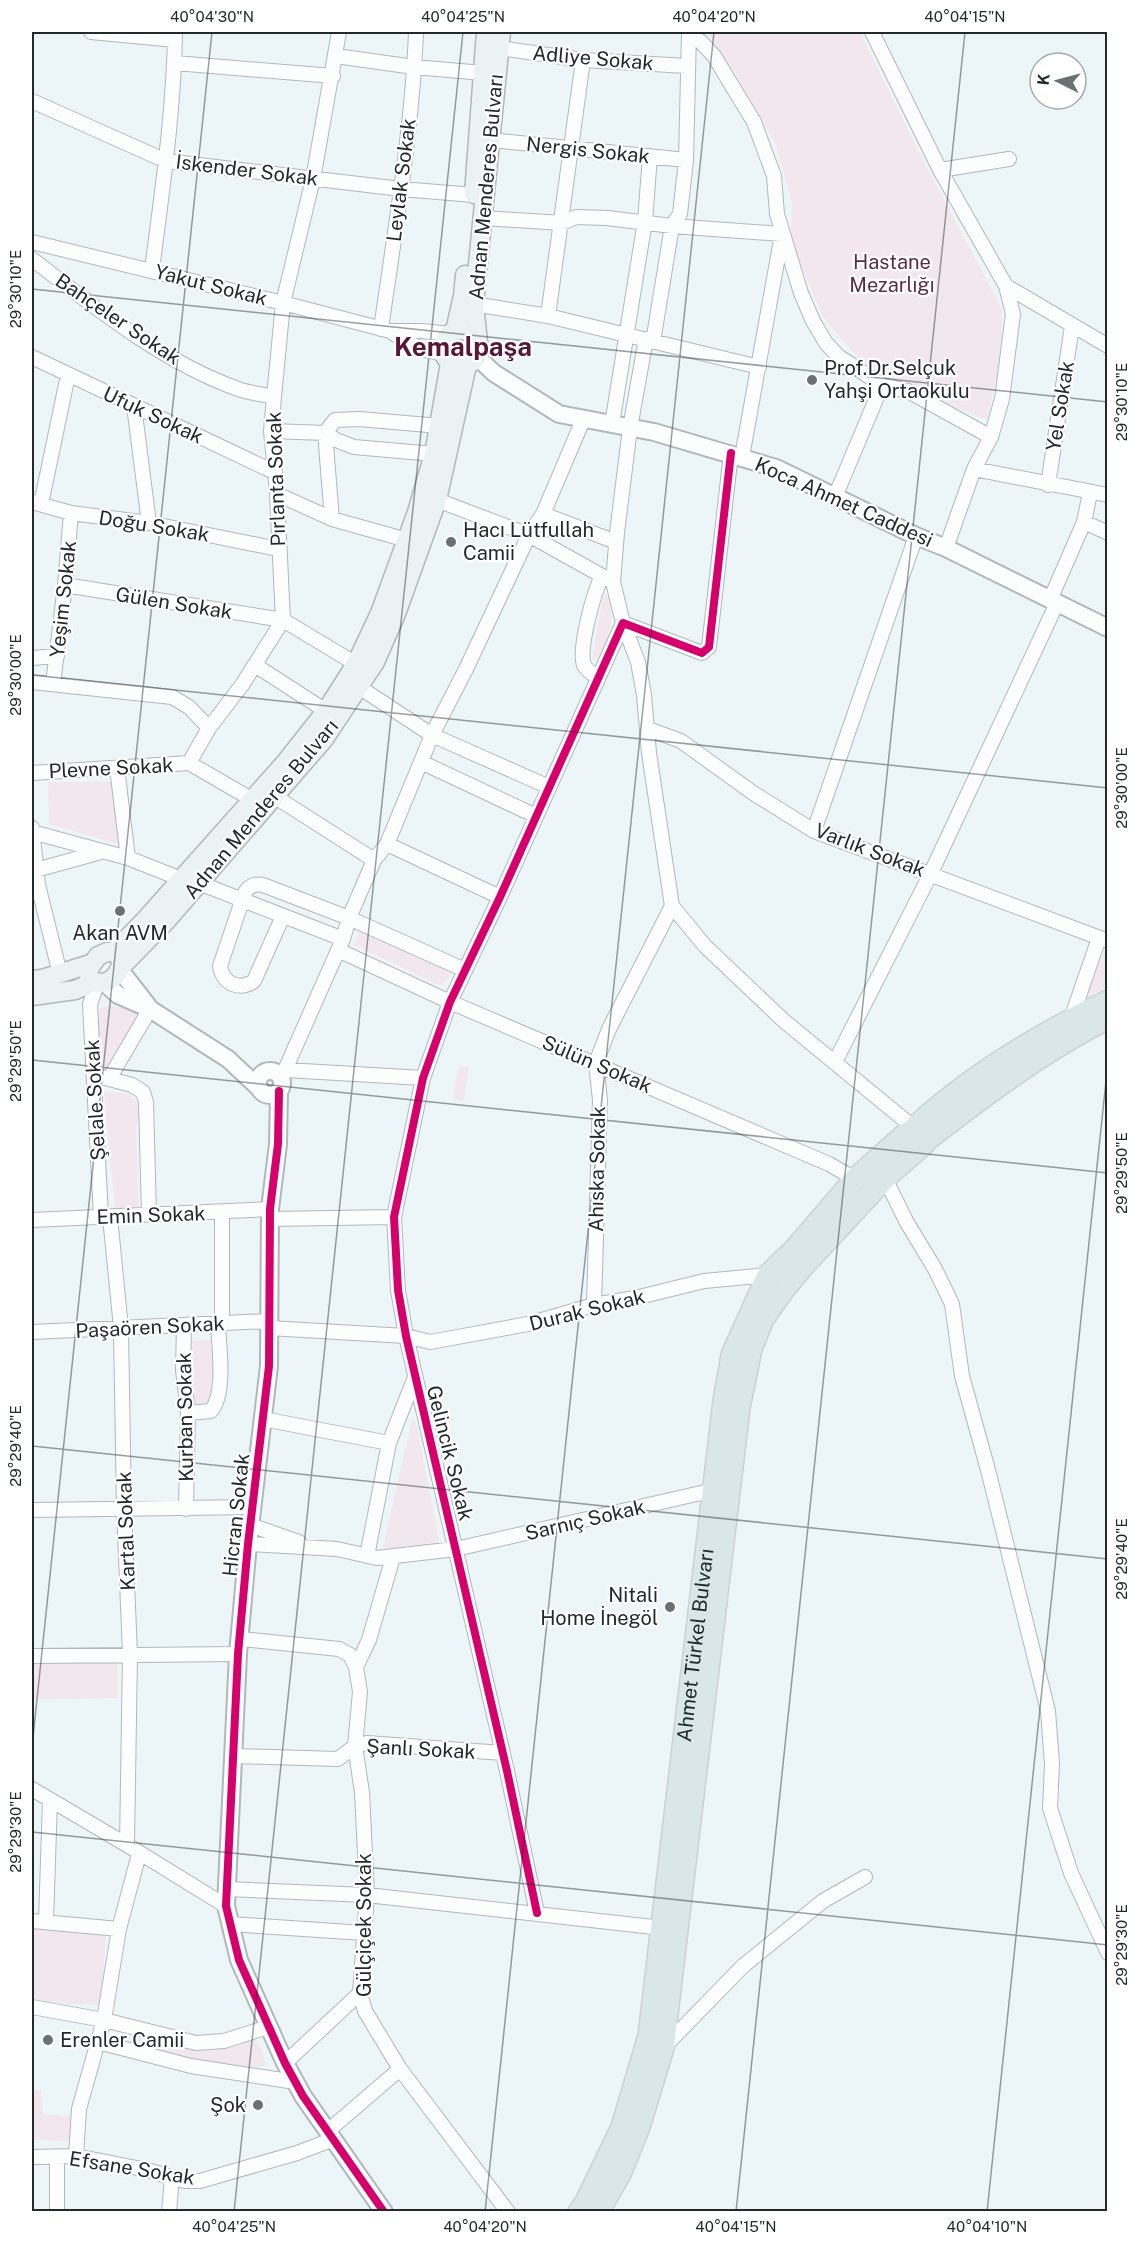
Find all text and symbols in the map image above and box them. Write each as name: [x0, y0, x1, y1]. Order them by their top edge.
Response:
text: 40°04'30"N: [170, 8, 254, 25]
text: 40°04'25"N: [421, 8, 505, 25]
text: 40°04'20"N: [672, 8, 756, 25]
text: 40°04'15"N: [924, 8, 1006, 25]
street label: Adliye Sokak: [531, 41, 655, 75]
north arrow: [1028, 51, 1088, 111]
text: K: [1034, 72, 1054, 86]
street label: Adnan Menderes Bulvarı: [464, 73, 508, 301]
street label: Leylak Sokak: [382, 117, 420, 243]
street label: Nergis Sokak: [525, 132, 651, 168]
street label: İskender Sokak: [174, 149, 320, 191]
text: 29°30'10"E: [7, 250, 24, 328]
park label: Hastane Mezarlığı: [849, 250, 935, 297]
street label: Yakut Sokak: [152, 259, 270, 311]
street label: Bahçeler Sokak: [51, 268, 185, 370]
district label: Kemalpaşa: [394, 331, 532, 362]
place label: Prof.Dr.Selçuk Yahşi Ortaokulu: [824, 356, 970, 403]
street label: Yel Sokak: [1041, 359, 1079, 453]
text: 29°30'10"E: [1113, 363, 1130, 441]
marker: Prof.Dr.Selçuk Yahşi Ortaokulu: [805, 373, 819, 387]
street label: Ufuk Sokak: [99, 381, 207, 449]
street label: Pırlanta Sokak: [262, 411, 290, 547]
street label: Koca Ahmet Caddesi: [751, 452, 937, 552]
street label: Doğu Sokak: [97, 505, 211, 547]
place label: Hacı Lütfullah Camii: [463, 518, 594, 565]
marker: Hacı Lütfullah Camii: [444, 535, 458, 549]
street label: Yeşim Sokak: [45, 539, 81, 659]
street label: Gülen Sokak: [114, 582, 234, 624]
text: 29°30'00"E: [7, 634, 24, 716]
street label: Adnan Menderes Bulvarı: [179, 714, 343, 904]
text: 29°30'00"E: [1113, 747, 1130, 829]
street label: Plevne Sokak: [48, 753, 174, 783]
street label: Varlık Sokak: [811, 818, 929, 882]
marker: Akan AVM: [113, 904, 127, 918]
place label: Akan AVM: [72, 921, 168, 945]
text: 29°29'50"E: [7, 1020, 24, 1102]
street label: Sülün Sokak: [538, 1030, 656, 1098]
street label: Şelale Sokak: [80, 1039, 110, 1161]
street label: Ahıska Sokak: [584, 1106, 610, 1232]
text: 29°29'50"E: [1113, 1132, 1130, 1214]
street label: Emin Sokak: [96, 1201, 206, 1229]
street label: Durak Sokak: [527, 1284, 647, 1336]
street label: Paşaören Sokak: [75, 1311, 225, 1343]
street label: Kurban Sokak: [172, 1352, 198, 1482]
street label: Gelincik Sokak: [422, 1383, 478, 1523]
text: 29°29'40"E: [7, 1405, 24, 1487]
street label: Hicran Sokak: [218, 1452, 254, 1578]
street label: Kartal Sokak: [112, 1471, 140, 1591]
street label: Sarnıç Sokak: [523, 1495, 647, 1545]
text: 29°29'40"E: [1113, 1518, 1130, 1600]
street label: Ahmet Türkel Bulvarı: [672, 1547, 718, 1743]
place label: Nitali Home İnegöl: [540, 1583, 658, 1630]
marker: Nitali Home İnegöl: [663, 1600, 677, 1614]
street label: Şanlı Sokak: [366, 1734, 476, 1764]
text: 29°29'30"E: [7, 1791, 24, 1873]
street label: Gülçiçek Sokak: [352, 1853, 376, 1997]
text: 29°29'30"E: [1113, 1904, 1130, 1986]
place label: Erenler Camii: [60, 2028, 184, 2052]
marker: Erenler Camii: [41, 2033, 55, 2047]
place label: Şok: [210, 2093, 246, 2117]
marker: Şok: [251, 2098, 265, 2112]
street label: Efsane Sokak: [67, 2146, 197, 2190]
text: 40°04'25"N: [192, 2218, 276, 2235]
text: 40°04'20"N: [443, 2218, 527, 2235]
text: 40°04'15"N: [695, 2218, 777, 2235]
text: 40°04'10"N: [947, 2218, 1027, 2235]

